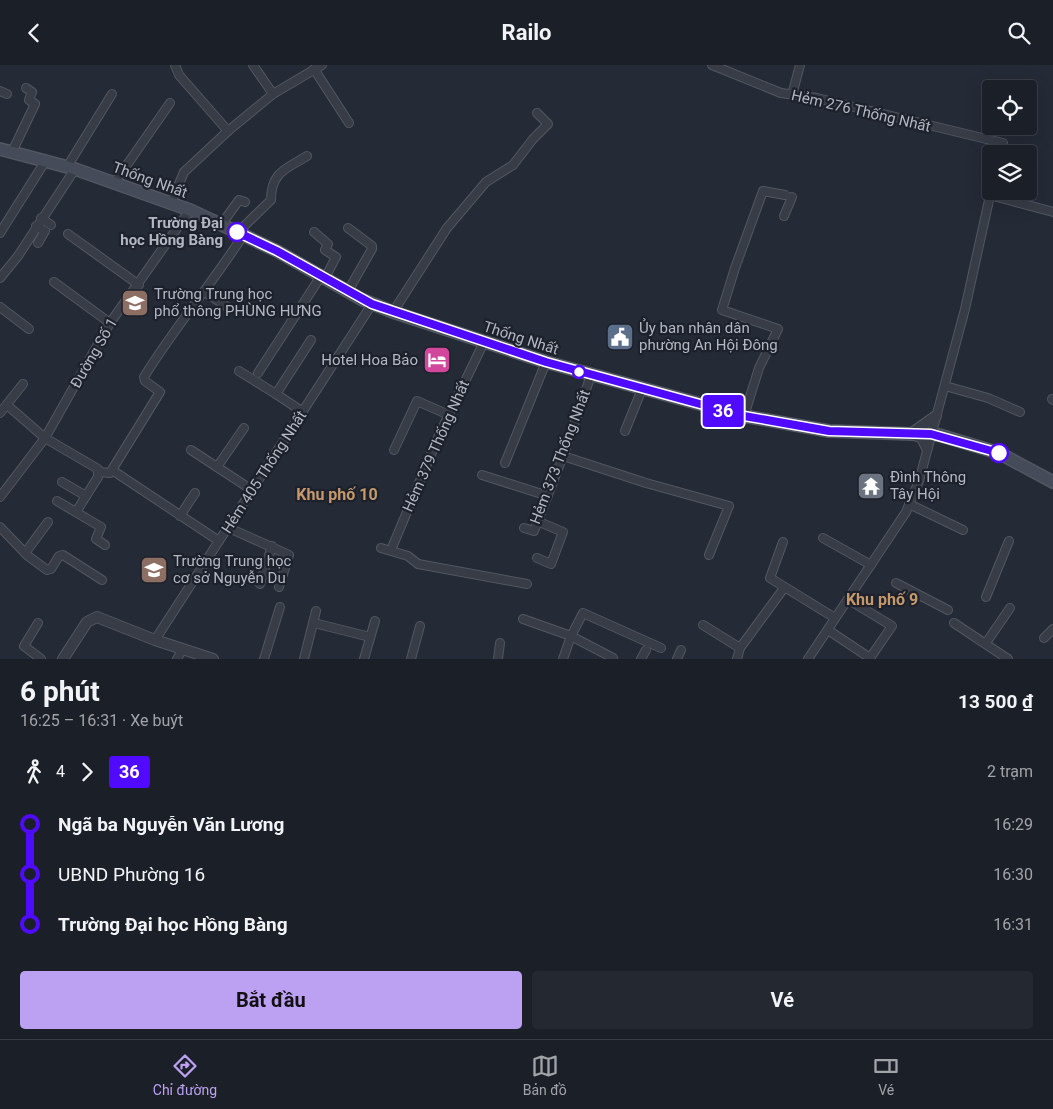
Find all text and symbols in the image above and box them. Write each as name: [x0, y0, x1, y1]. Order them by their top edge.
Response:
icon: back: [20, 19, 48, 47]
icon: search: [1005, 19, 1033, 47]
text: Railo: [502, 20, 551, 45]
map controls: [982, 80, 1037, 200]
button: locate: [982, 80, 1037, 135]
street label: Hẻm 276 Thống Nhất: [790, 86, 933, 136]
button: layers: [982, 145, 1037, 200]
street label: Thống Nhất: [110, 158, 190, 202]
place label: Trường Đại học Hồng Bàng: [120, 214, 223, 249]
marker: Trường Đại học Hồng Bàng: [227, 222, 247, 242]
place label: Trường Trung học phổ thông PHÙNG HƯNG: [154, 285, 322, 320]
school or university icon: Trường Trung học phổ thông PHÙNG HƯNG: [120, 288, 150, 318]
street label: Đường Số 1: [67, 315, 121, 391]
street label: Thống Nhất: [481, 317, 561, 359]
place label: Ủy ban nhân dân phường An Hội Đông: [639, 318, 778, 354]
public building icon: Ủy ban nhân dân phường An Hội Đông: [605, 322, 635, 352]
hotel icon: Hotel Hoa Bảo: [422, 345, 452, 375]
place label: Hotel Hoa Bảo: [321, 351, 418, 369]
unlabelled marker: [572, 365, 586, 379]
street label: Hẻm 379 Thống Nhất: [399, 377, 473, 515]
street label: Hẻm 373 Thống Nhất: [526, 387, 594, 527]
line badge: 36: [700, 395, 746, 427]
text: 36: [713, 400, 733, 421]
street label: Hẻm 405 Thống Nhất: [218, 407, 310, 537]
unlabelled marker: [989, 443, 1009, 463]
place label: Đình Thông Tây Hội: [890, 468, 966, 503]
temple icon: Đình Thông Tây Hội: [856, 471, 886, 501]
district label: Khu phố 10: [296, 485, 378, 504]
place label: Trường Trung học cơ sở Nguyễn Du: [173, 552, 291, 587]
school or university icon: Trường Trung học cơ sở Nguyễn Du: [139, 555, 169, 585]
district label: Khu phố 9: [846, 590, 918, 609]
text: 6 phút: [20, 675, 100, 708]
text: 13 500 ₫: [958, 690, 1033, 713]
text: 16:25 – 16:31 · Xe buýt: [20, 711, 183, 730]
icon: walk: [20, 758, 48, 786]
icon: forward: [73, 758, 101, 786]
text: 36: [119, 761, 140, 782]
text: 4: [56, 762, 65, 781]
text: 2 trạm: [987, 762, 1033, 781]
text: Ngã ba Nguyễn Văn Lương: [58, 813, 284, 836]
text: 16:29: [993, 815, 1033, 834]
text: UBND Phường 16: [58, 863, 205, 886]
text: 16:30: [993, 865, 1033, 884]
text: Trường Đại học Hồng Bàng: [58, 913, 288, 936]
text: 16:31: [993, 915, 1033, 934]
button: Bắt đầu: [20, 971, 522, 1029]
button: Vé: [532, 971, 1033, 1029]
tab: Chỉ đường: [153, 1052, 217, 1098]
tab: Bản đồ: [523, 1052, 567, 1098]
tab: Vé: [872, 1052, 900, 1098]

